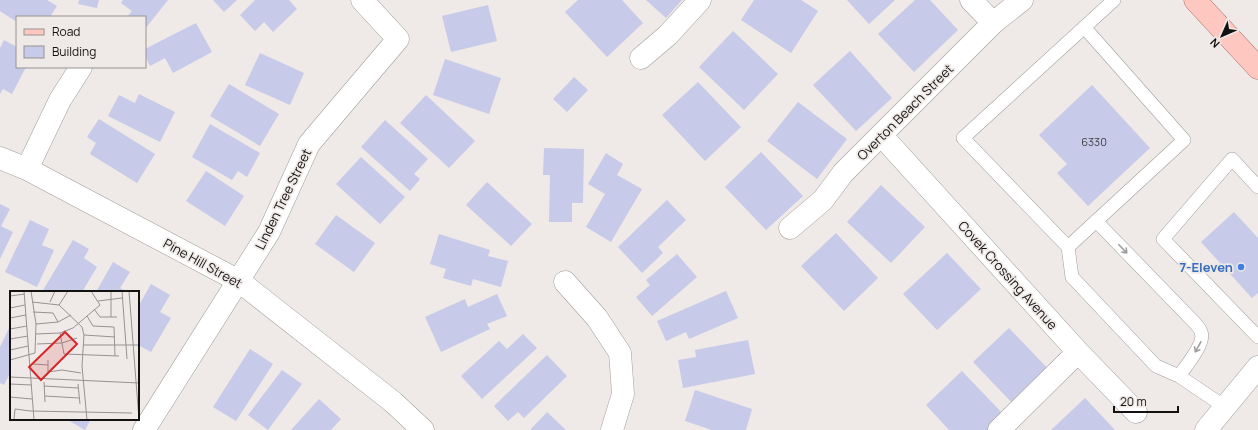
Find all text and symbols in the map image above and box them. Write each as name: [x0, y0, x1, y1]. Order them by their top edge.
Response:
legend: [16, 16, 146, 68]
north arrow: [1202, 16, 1242, 56]
text: Road: [52, 23, 80, 40]
text: N: [1206, 35, 1223, 52]
text: Building: [52, 43, 96, 60]
street label: Overton Beach Street: [853, 60, 957, 164]
house number: 6330: [1081, 134, 1107, 149]
street label: Linden Tree Street: [251, 145, 315, 253]
street label: Covek Crossing Avenue: [954, 217, 1062, 333]
street label: Pine Hill Street: [160, 234, 246, 292]
one-way arrow: [1118, 244, 1128, 254]
place label: 7-Eleven: [1179, 258, 1233, 276]
marker: 7-Eleven: [1236, 262, 1246, 272]
inset map: [10, 291, 139, 420]
one-way arrow: [1194, 341, 1201, 353]
scale bar: [1114, 388, 1178, 414]
text: 20 m: [1120, 393, 1147, 410]

